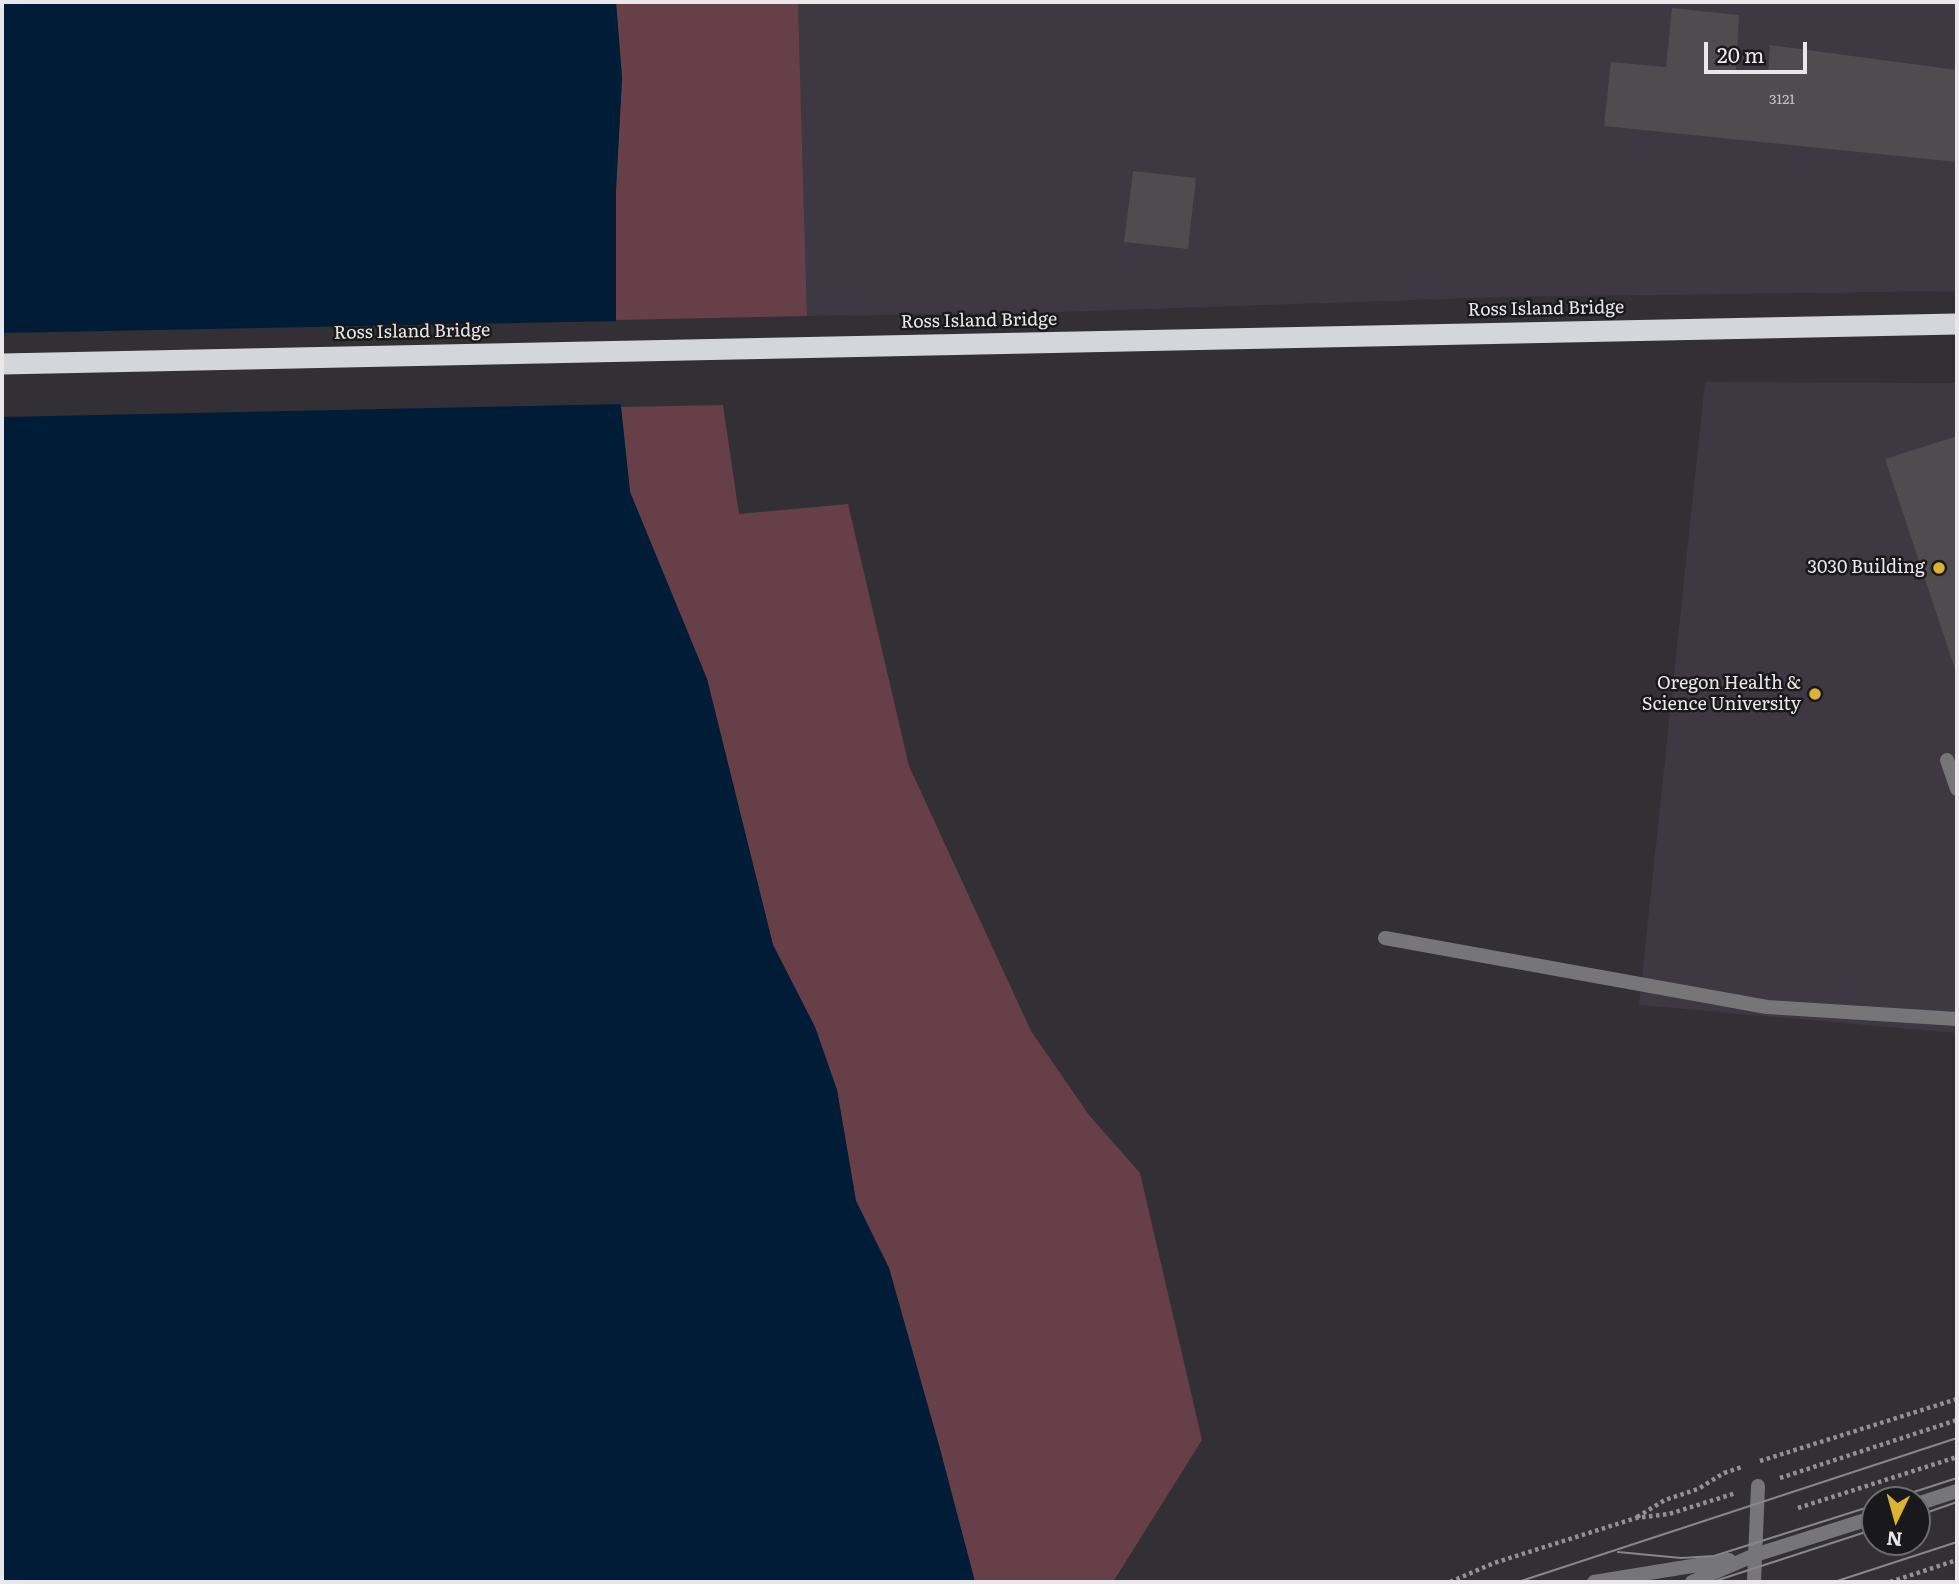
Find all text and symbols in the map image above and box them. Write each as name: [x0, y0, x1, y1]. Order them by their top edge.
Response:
scale bar: [1707, 28, 1810, 72]
text: 20 m: [1717, 38, 1764, 69]
house number: 3121: [1769, 92, 1795, 108]
street label: Ross Island Bridge: [1468, 297, 1624, 321]
street label: Ross Island Bridge: [901, 309, 1057, 333]
street label: Ross Island Bridge: [334, 320, 490, 344]
place label: 3030 Building: [1807, 557, 1925, 579]
marker: 3030 Building: [1931, 560, 1947, 576]
place label: Oregon Health & Science University: [1642, 673, 1801, 716]
marker: Oregon Health & Science University: [1807, 686, 1823, 702]
north arrow: [1861, 1486, 1931, 1556]
text: N: [1885, 1525, 1904, 1555]

